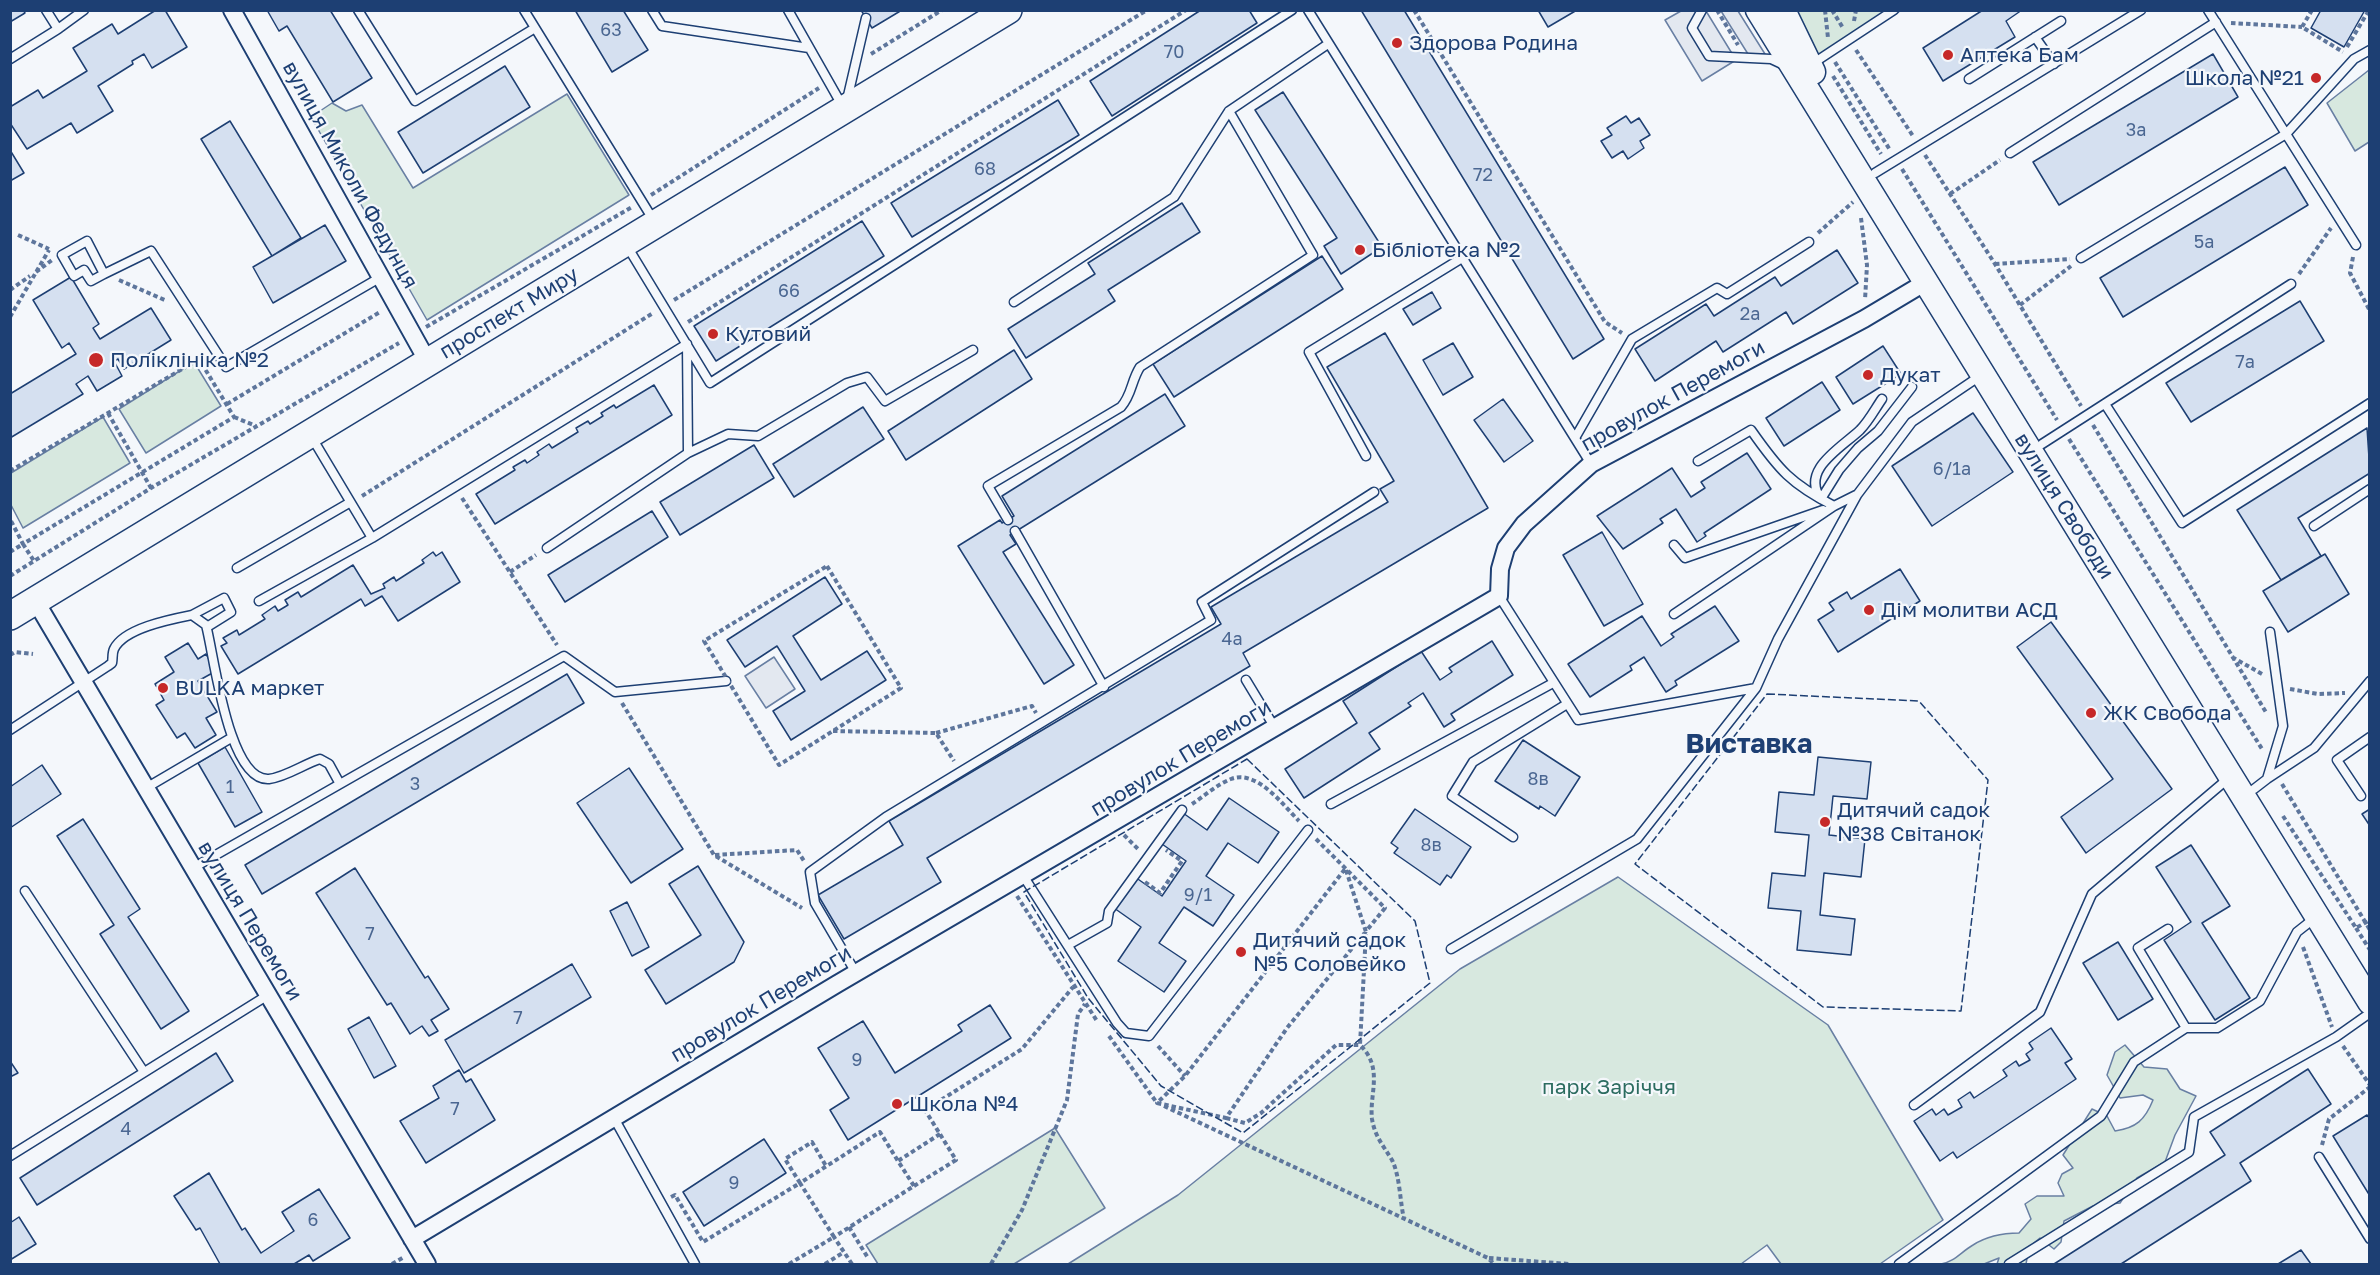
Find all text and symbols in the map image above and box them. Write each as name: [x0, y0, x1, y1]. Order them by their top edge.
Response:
house number: 63: [600, 19, 622, 41]
place label: Здорова Родина: [1409, 30, 1578, 56]
marker: Здорова Родина: [1390, 36, 1404, 50]
house number: 70: [1164, 41, 1184, 63]
place label: Аптека Бам: [1960, 42, 2079, 68]
marker: Аптека Бам: [1941, 48, 1955, 62]
street label: вулиця Миколи Федунця: [277, 57, 423, 293]
place label: Школа №21: [2185, 65, 2304, 91]
marker: Школа №21: [2309, 71, 2323, 85]
house number: 3а: [2126, 119, 2146, 141]
house number: 68: [974, 158, 996, 180]
house number: 72: [1473, 164, 1493, 186]
house number: 5а: [2194, 231, 2214, 253]
place label: Бібліотека №2: [1372, 237, 1521, 263]
marker: Бібліотека №2: [1353, 243, 1367, 257]
street label: проспект Миру: [435, 262, 583, 364]
house number: 66: [778, 280, 800, 302]
house number: 2а: [1740, 303, 1760, 325]
place label: Кутовий: [725, 321, 811, 347]
marker: Кутовий: [706, 327, 720, 341]
street label: провулок Перемоги: [1577, 335, 1769, 457]
place label: Поліклініка №2: [110, 347, 269, 373]
marker: Поліклініка №2: [87, 351, 105, 369]
house number: 7а: [2235, 351, 2255, 373]
place label: Дукат: [1880, 362, 1940, 388]
marker: Дукат: [1861, 368, 1875, 382]
street label: вулиця Свободи: [2009, 428, 2119, 584]
house number: 6/1а: [1933, 458, 1971, 480]
place label: Дім молитви АСД: [1881, 597, 2058, 623]
marker: Дім молитви АСД: [1862, 603, 1876, 617]
house number: 4а: [1221, 628, 1243, 650]
place label: BULKA маркет: [175, 675, 324, 701]
marker: BULKA маркет: [156, 681, 170, 695]
street label: провулок Перемоги: [1086, 694, 1276, 822]
place label: ЖК Свобода: [2103, 700, 2232, 726]
marker: ЖК Свобода: [2084, 706, 2098, 720]
district label: Виставка: [1686, 728, 1812, 760]
house number: 8в: [1527, 768, 1549, 790]
house number: 3: [410, 773, 420, 795]
house number: 1: [226, 776, 234, 798]
place label: Дитячий садок №38 Світанок: [1837, 797, 1990, 847]
marker: Дитячий садок №38 Світанок: [1818, 815, 1832, 829]
house number: 8в: [1420, 834, 1442, 856]
street label: вулиця Перемоги: [192, 837, 308, 1005]
house number: 9/1: [1184, 884, 1212, 906]
house number: 7: [365, 923, 375, 945]
place label: Дитячий садок №5 Соловейко: [1253, 927, 1406, 977]
street label: провулок Перемоги: [666, 940, 856, 1068]
marker: Дитячий садок №5 Соловейко: [1234, 945, 1248, 959]
house number: 7: [513, 1007, 523, 1029]
house number: 9: [852, 1049, 862, 1071]
park label: парк Заріччя: [1542, 1074, 1676, 1100]
place label: Школа №4: [909, 1091, 1019, 1117]
marker: Школа №4: [890, 1097, 904, 1111]
house number: 7: [450, 1098, 460, 1120]
house number: 4: [121, 1118, 131, 1140]
house number: 9: [729, 1172, 739, 1194]
house number: 6: [308, 1209, 318, 1231]

